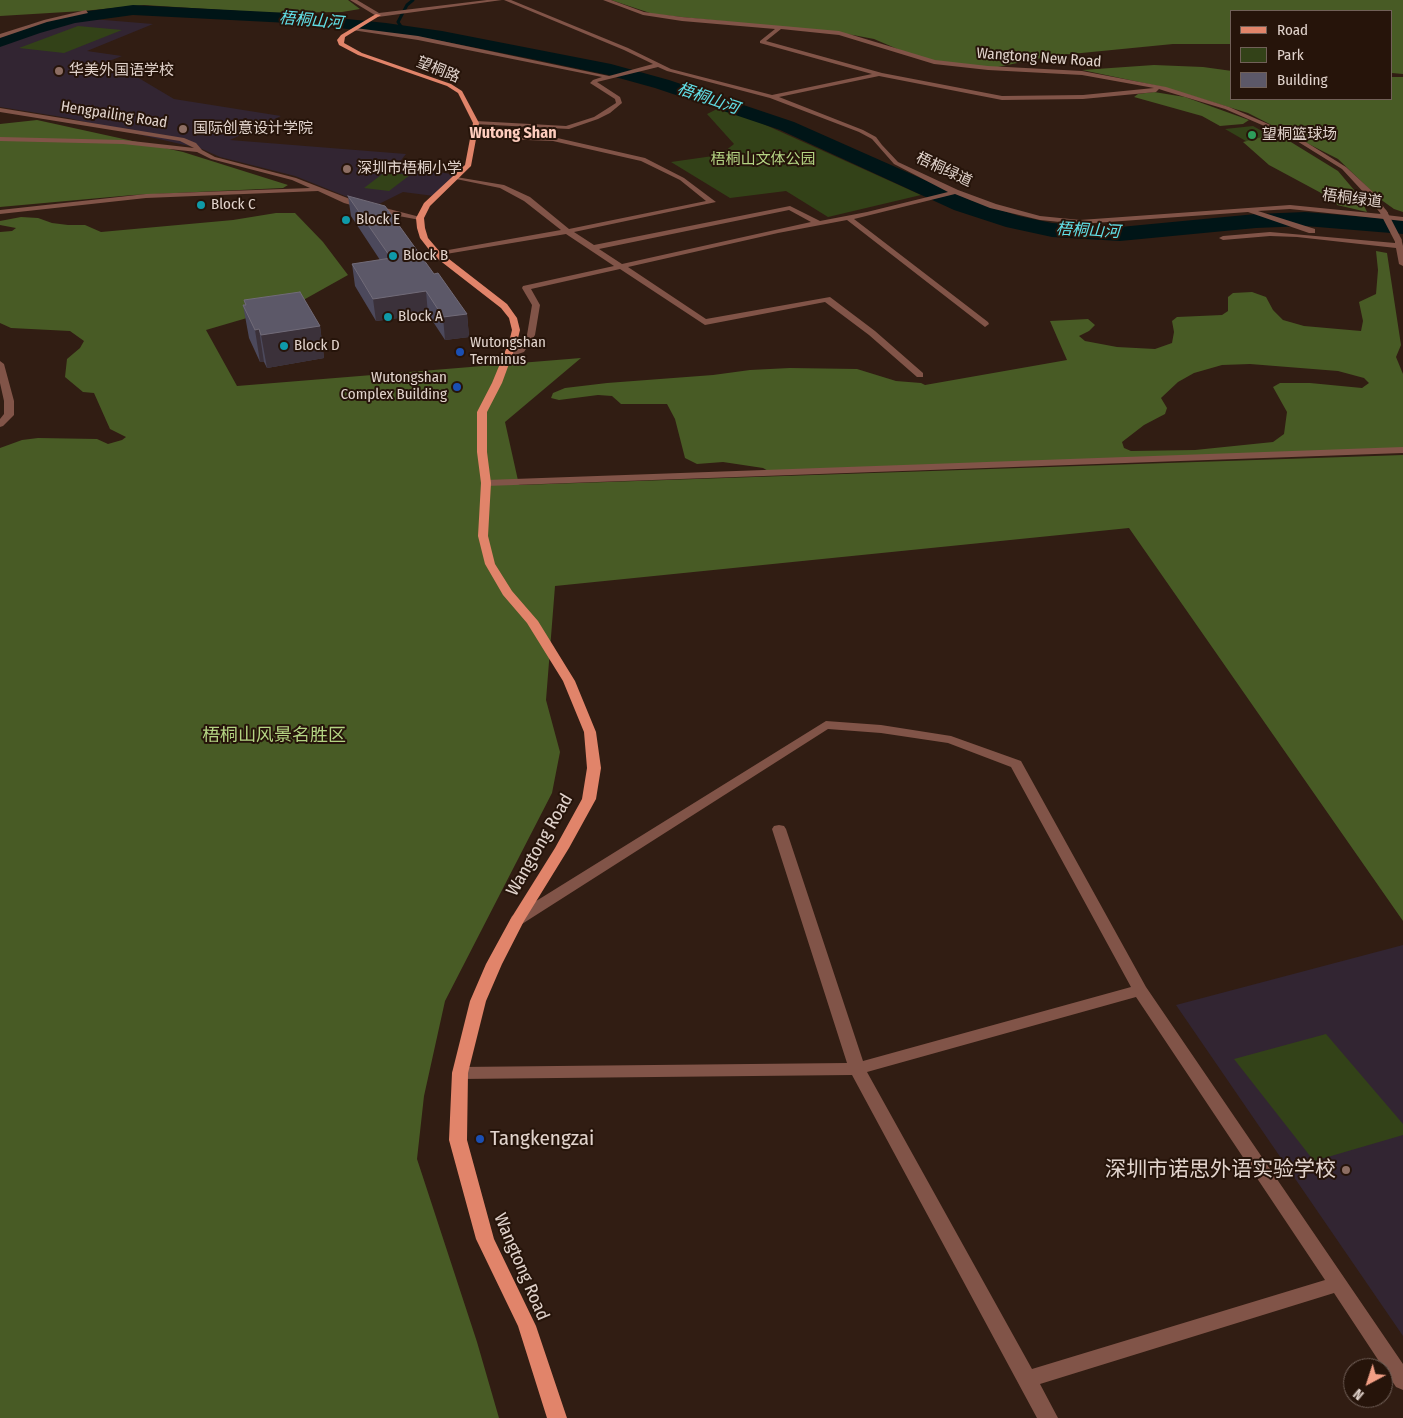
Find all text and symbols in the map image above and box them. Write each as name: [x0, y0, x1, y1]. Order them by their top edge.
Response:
water label: 梧桐山河: [278, 9, 344, 33]
legend: [1230, 10, 1393, 100]
text: Road: [1277, 21, 1308, 39]
street label: Wangtong New Road: [976, 45, 1102, 71]
text: Park: [1277, 46, 1304, 64]
street label: 望桐路: [414, 53, 462, 87]
place label: 华美外国语学校: [69, 62, 174, 80]
marker: 华美外国语学校: [53, 65, 65, 77]
text: Building: [1277, 71, 1328, 89]
water label: 梧桐山河: [675, 80, 741, 118]
street label: Hengpailing Road: [59, 98, 169, 132]
place label: 国际创意设计学院: [193, 120, 313, 138]
marker: 国际创意设计学院: [177, 123, 189, 135]
district label: Wutong Shan: [469, 124, 557, 144]
place label: 望桐篮球场: [1262, 126, 1337, 144]
marker: 望桐篮球场: [1246, 129, 1258, 141]
street label: 梧桐绿道: [913, 149, 975, 191]
park label: 梧桐山文体公园: [711, 151, 815, 169]
place label: 深圳市梧桐小学: [357, 160, 462, 178]
marker: 深圳市梧桐小学: [341, 163, 353, 175]
street label: 梧桐绿道: [1321, 186, 1383, 212]
place label: Block C: [211, 196, 256, 214]
marker: Block C: [195, 199, 207, 211]
place label: Block E: [356, 211, 400, 229]
marker: Block E: [340, 214, 352, 226]
water label: 梧桐山河: [1056, 220, 1120, 242]
place label: Block B: [403, 247, 448, 265]
marker: Block B: [387, 250, 399, 262]
place label: Block A: [398, 308, 443, 326]
marker: Block A: [382, 311, 394, 323]
place label: Wutongshan Terminus: [470, 334, 546, 369]
place label: Block D: [294, 337, 340, 355]
marker: Block D: [278, 340, 290, 352]
marker: Wutongshan Terminus: [454, 346, 466, 358]
place label: Wutongshan Complex Building: [341, 369, 447, 404]
marker: Wutongshan Complex Building: [451, 381, 463, 393]
park label: 梧桐山风景名胜区: [202, 725, 346, 747]
street label: Wangtong Road: [502, 790, 578, 900]
place label: Tangkengzai: [490, 1126, 594, 1152]
marker: Tangkengzai: [474, 1133, 486, 1145]
place label: 深圳市诺思外语实验学校: [1105, 1157, 1336, 1183]
marker: 深圳市诺思外语实验学校: [1340, 1164, 1352, 1176]
street label: Wangtong Road: [489, 1210, 553, 1324]
north arrow: [1343, 1358, 1393, 1408]
text: N: [1350, 1385, 1367, 1403]

